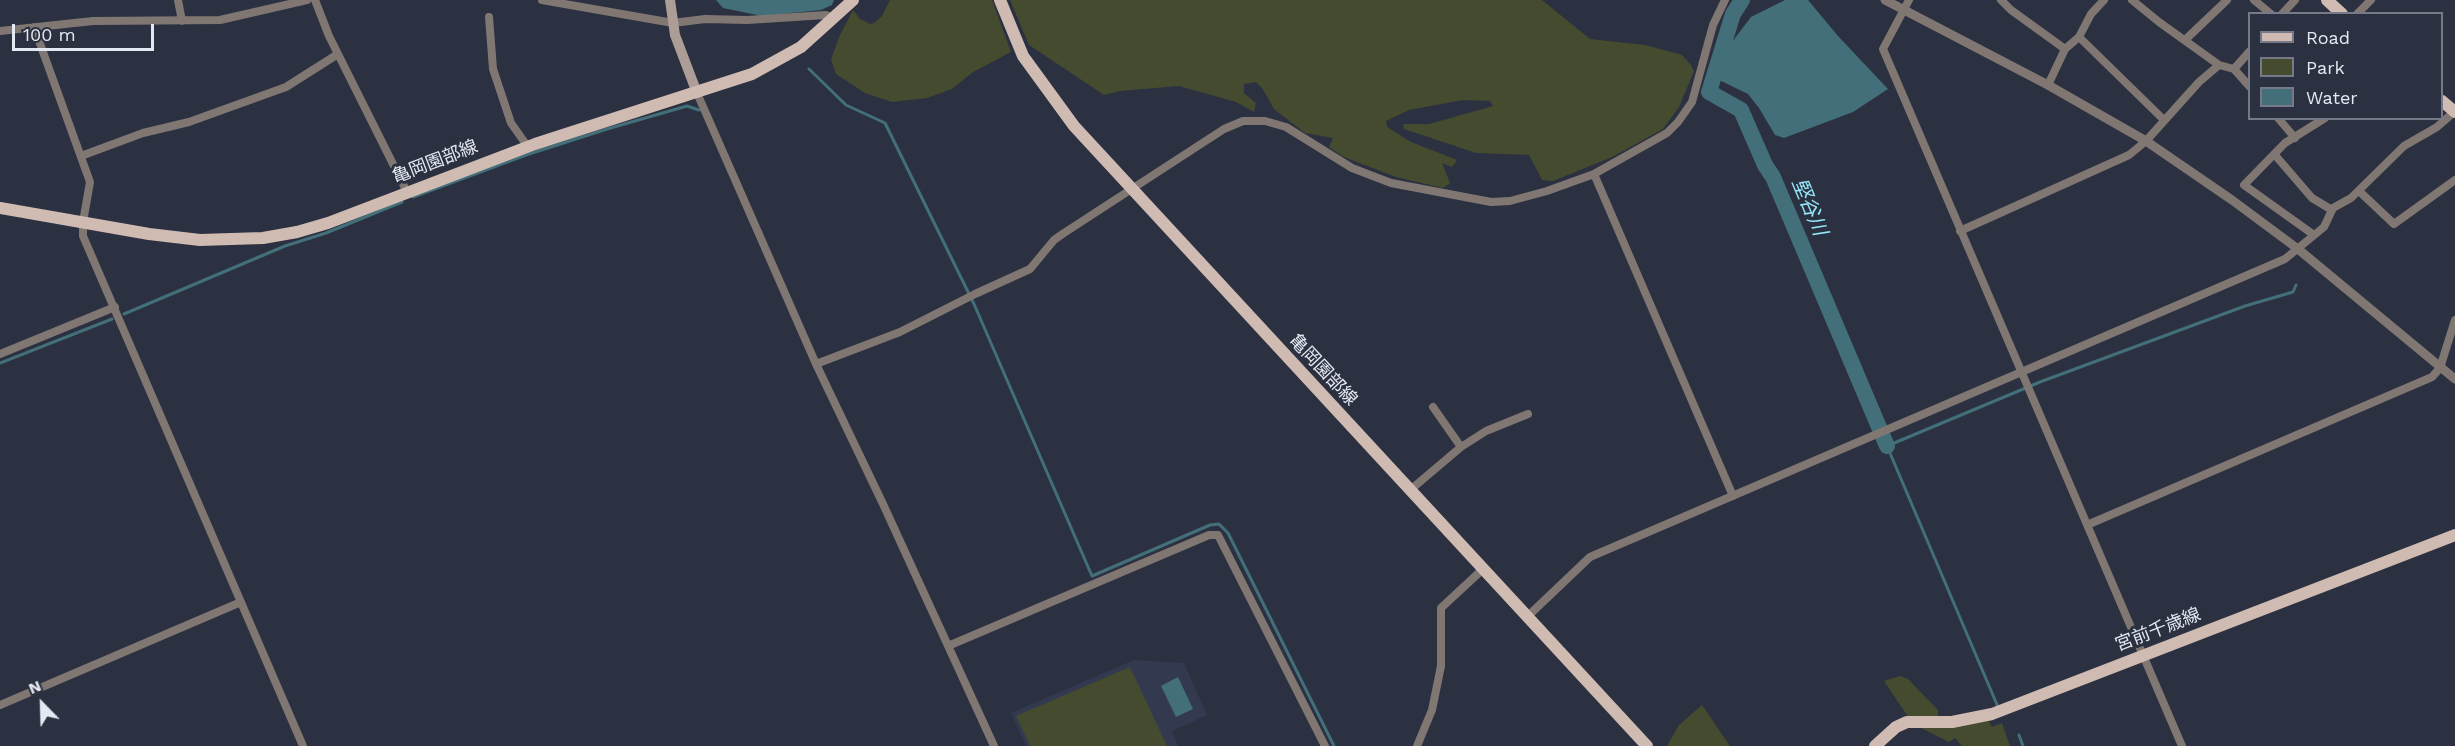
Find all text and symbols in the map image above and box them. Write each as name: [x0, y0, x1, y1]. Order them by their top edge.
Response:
scale bar: [15, 12, 158, 50]
legend: [2248, 12, 2443, 120]
text: 100 m: [23, 24, 76, 45]
text: Road: [2306, 27, 2350, 48]
text: Park: [2306, 57, 2345, 78]
text: Water: [2306, 87, 2358, 108]
street label: 亀岡園部線: [389, 136, 481, 188]
water label: 堅谷川: [1786, 175, 1832, 239]
street label: 亀岡園部線: [1284, 330, 1362, 410]
street label: 宮前千歳線: [2112, 604, 2204, 656]
north arrow: [12, 674, 72, 734]
text: N: [26, 676, 44, 698]

